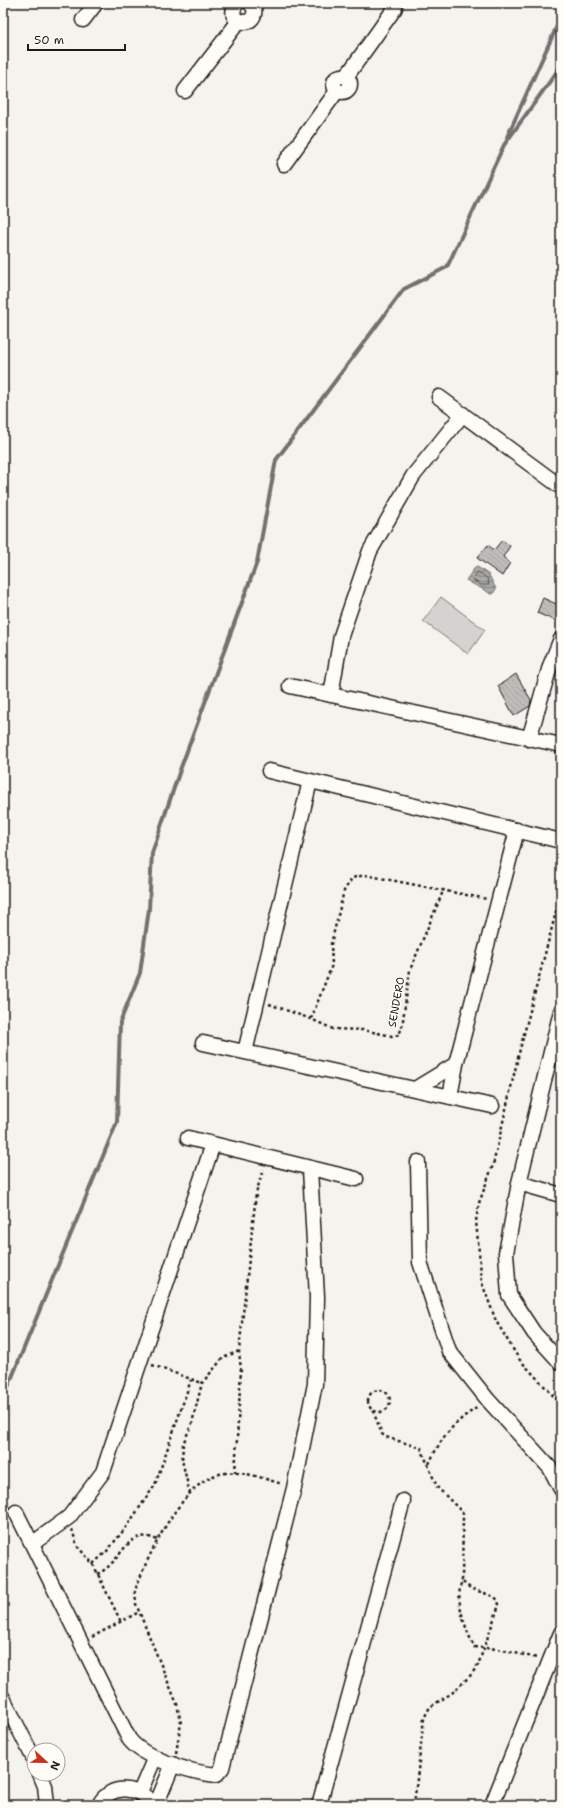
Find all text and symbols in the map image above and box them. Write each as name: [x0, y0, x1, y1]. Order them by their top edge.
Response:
scale bar: [28, 26, 125, 52]
text: 50 m: [34, 32, 64, 48]
street label: SENDERO: [385, 976, 408, 1028]
north arrow: [26, 1742, 66, 1782]
text: N: [46, 1759, 63, 1773]

